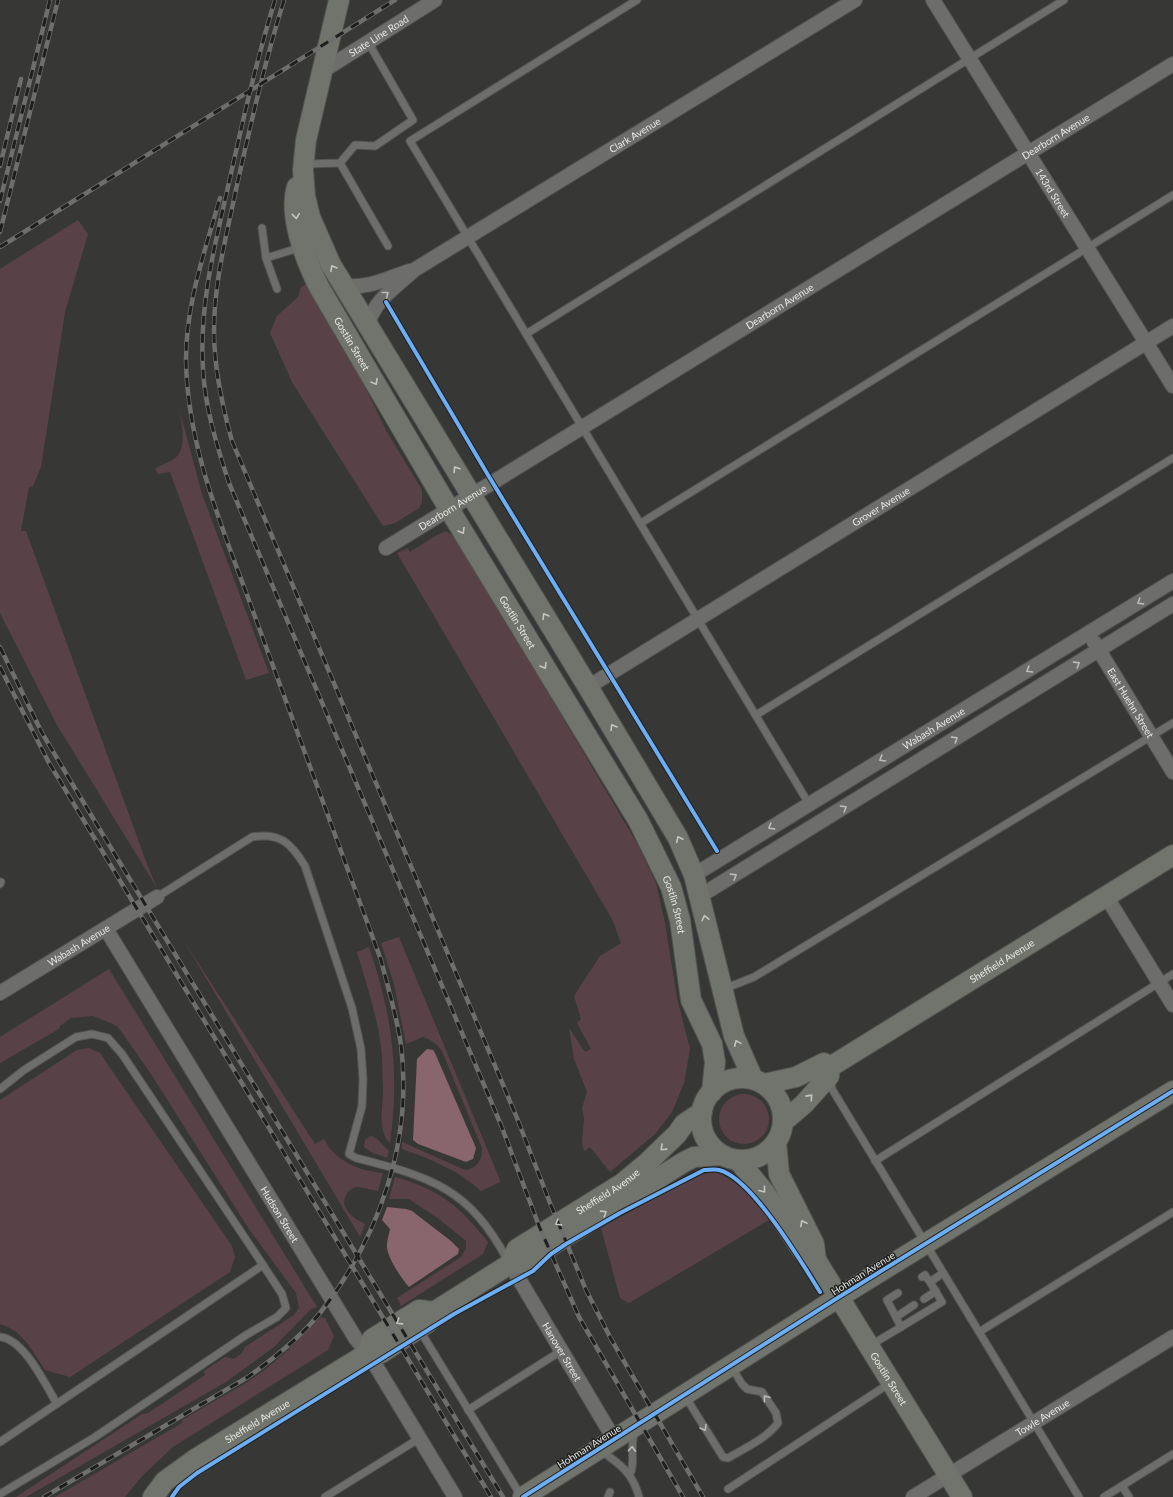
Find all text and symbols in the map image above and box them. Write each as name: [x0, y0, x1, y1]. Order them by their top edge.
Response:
street label: State Line Road: [346, 12, 411, 59]
street label: Dearborn Avenue: [1019, 111, 1092, 162]
street label: Clark Avenue: [607, 115, 663, 155]
street label: 143rd Street: [1033, 166, 1073, 220]
one-way arrow: [291, 213, 300, 219]
one-way arrow: [330, 265, 337, 272]
street label: Dearborn Avenue: [743, 281, 816, 331]
one-way arrow: [382, 292, 389, 299]
street label: Gostlin Street: [332, 315, 373, 373]
one-way arrow: [370, 378, 377, 386]
one-way arrow: [453, 466, 460, 473]
street label: Dearborn Avenue: [416, 482, 489, 533]
street label: Grover Avenue: [850, 484, 912, 529]
one-way arrow: [458, 527, 465, 534]
street label: Gostlin Street: [497, 593, 539, 651]
one-way arrow: [1137, 597, 1144, 604]
one-way arrow: [543, 613, 550, 620]
one-way arrow: [1073, 661, 1080, 668]
one-way arrow: [540, 662, 547, 669]
one-way arrow: [1026, 665, 1033, 673]
street label: East Huehn Street: [1105, 665, 1157, 740]
street label: Wabash Avenue: [900, 704, 967, 752]
one-way arrow: [610, 724, 617, 731]
one-way arrow: [951, 737, 958, 744]
one-way arrow: [879, 755, 886, 762]
one-way arrow: [840, 805, 847, 812]
one-way arrow: [769, 822, 776, 829]
one-way arrow: [676, 836, 684, 843]
street label: Gostlin Street: [660, 873, 688, 935]
one-way arrow: [729, 874, 736, 881]
one-way arrow: [702, 914, 710, 921]
street label: Wabash Avenue: [45, 921, 112, 969]
street label: Sheffield Avenue: [967, 936, 1036, 985]
one-way arrow: [734, 1040, 742, 1048]
one-way arrow: [806, 1094, 813, 1102]
one-way arrow: [660, 1143, 668, 1151]
street label: Sheffield Avenue: [574, 1166, 642, 1217]
street label: Hudson Street: [258, 1184, 302, 1245]
one-way arrow: [758, 1185, 765, 1192]
one-way arrow: [600, 1210, 607, 1217]
one-way arrow: [555, 1219, 562, 1226]
one-way arrow: [800, 1220, 808, 1228]
street label: Hohman Avenue: [829, 1249, 897, 1297]
one-way arrow: [396, 1318, 403, 1325]
street label: Hanover Street: [540, 1320, 584, 1384]
street label: Gostlin Street: [868, 1350, 910, 1408]
one-way arrow: [764, 1395, 771, 1402]
street label: Towle Avenue: [1013, 1396, 1072, 1438]
street label: Sheffield Avenue: [223, 1397, 292, 1445]
street label: Hohman Avenue: [555, 1422, 623, 1470]
one-way arrow: [700, 1424, 707, 1431]
one-way arrow: [627, 1446, 636, 1452]

